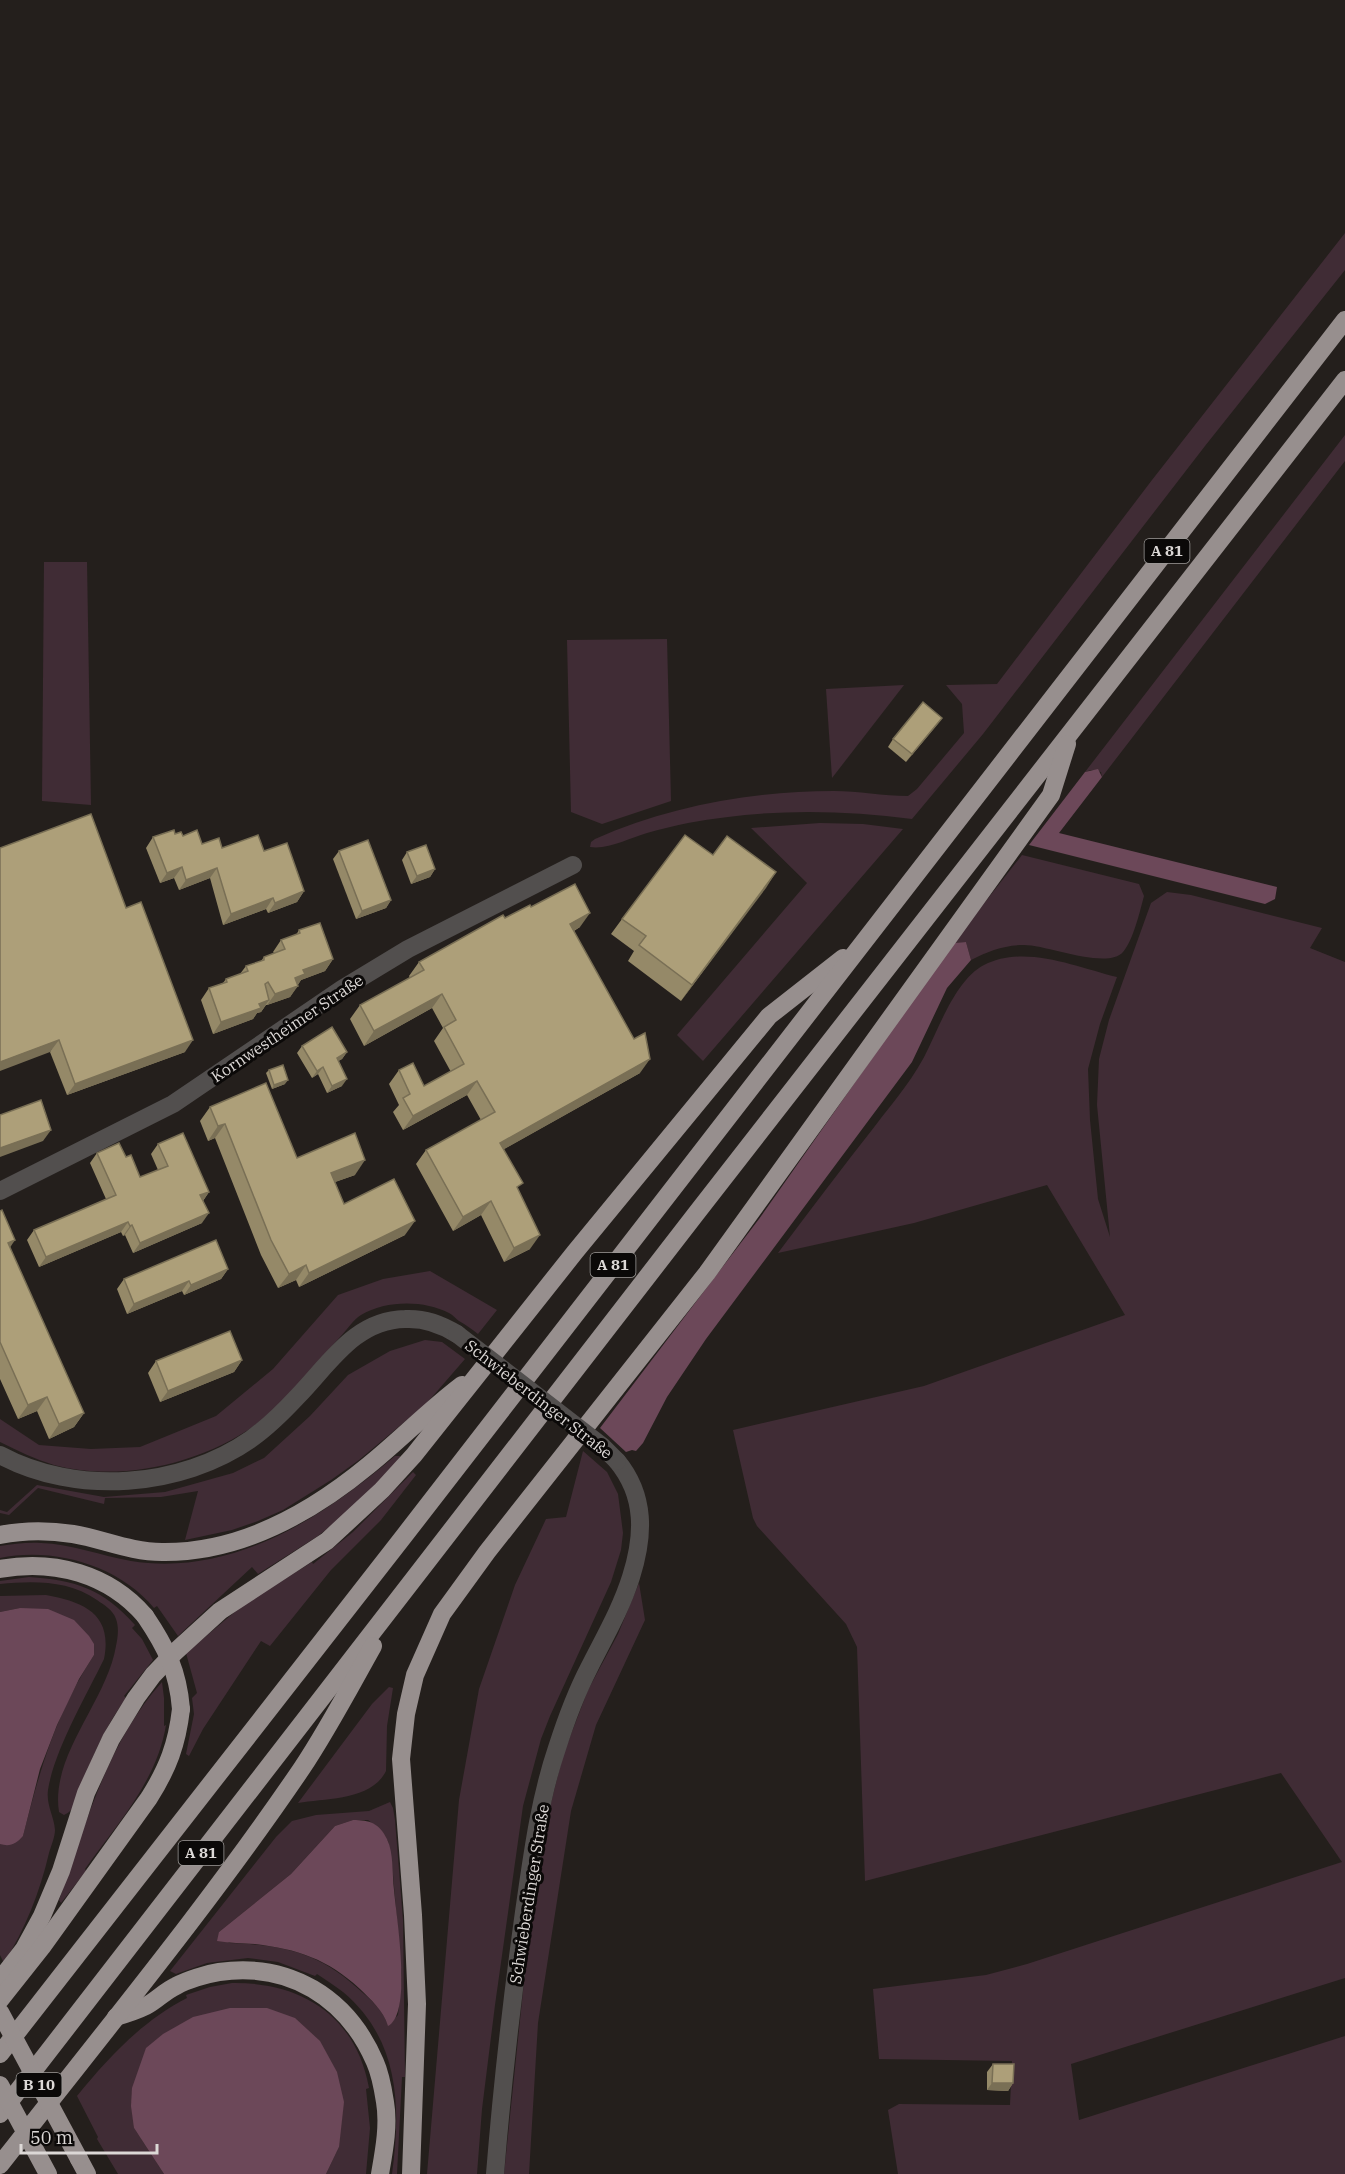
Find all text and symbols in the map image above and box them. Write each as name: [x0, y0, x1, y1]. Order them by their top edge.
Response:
road number: A 81: [1144, 539, 1190, 563]
street label: Kornwestheimer Straße: [207, 970, 367, 1086]
road number: A 81: [590, 1253, 636, 1277]
street label: Schwieberdinger Straße: [461, 1335, 617, 1463]
street label: Schwieberdinger Straße: [505, 1803, 553, 1985]
road number: A 81: [178, 1841, 224, 1865]
road number: B 10: [16, 2073, 62, 2097]
scale bar: [21, 2117, 158, 2155]
text: 50 m: [30, 2126, 73, 2149]

